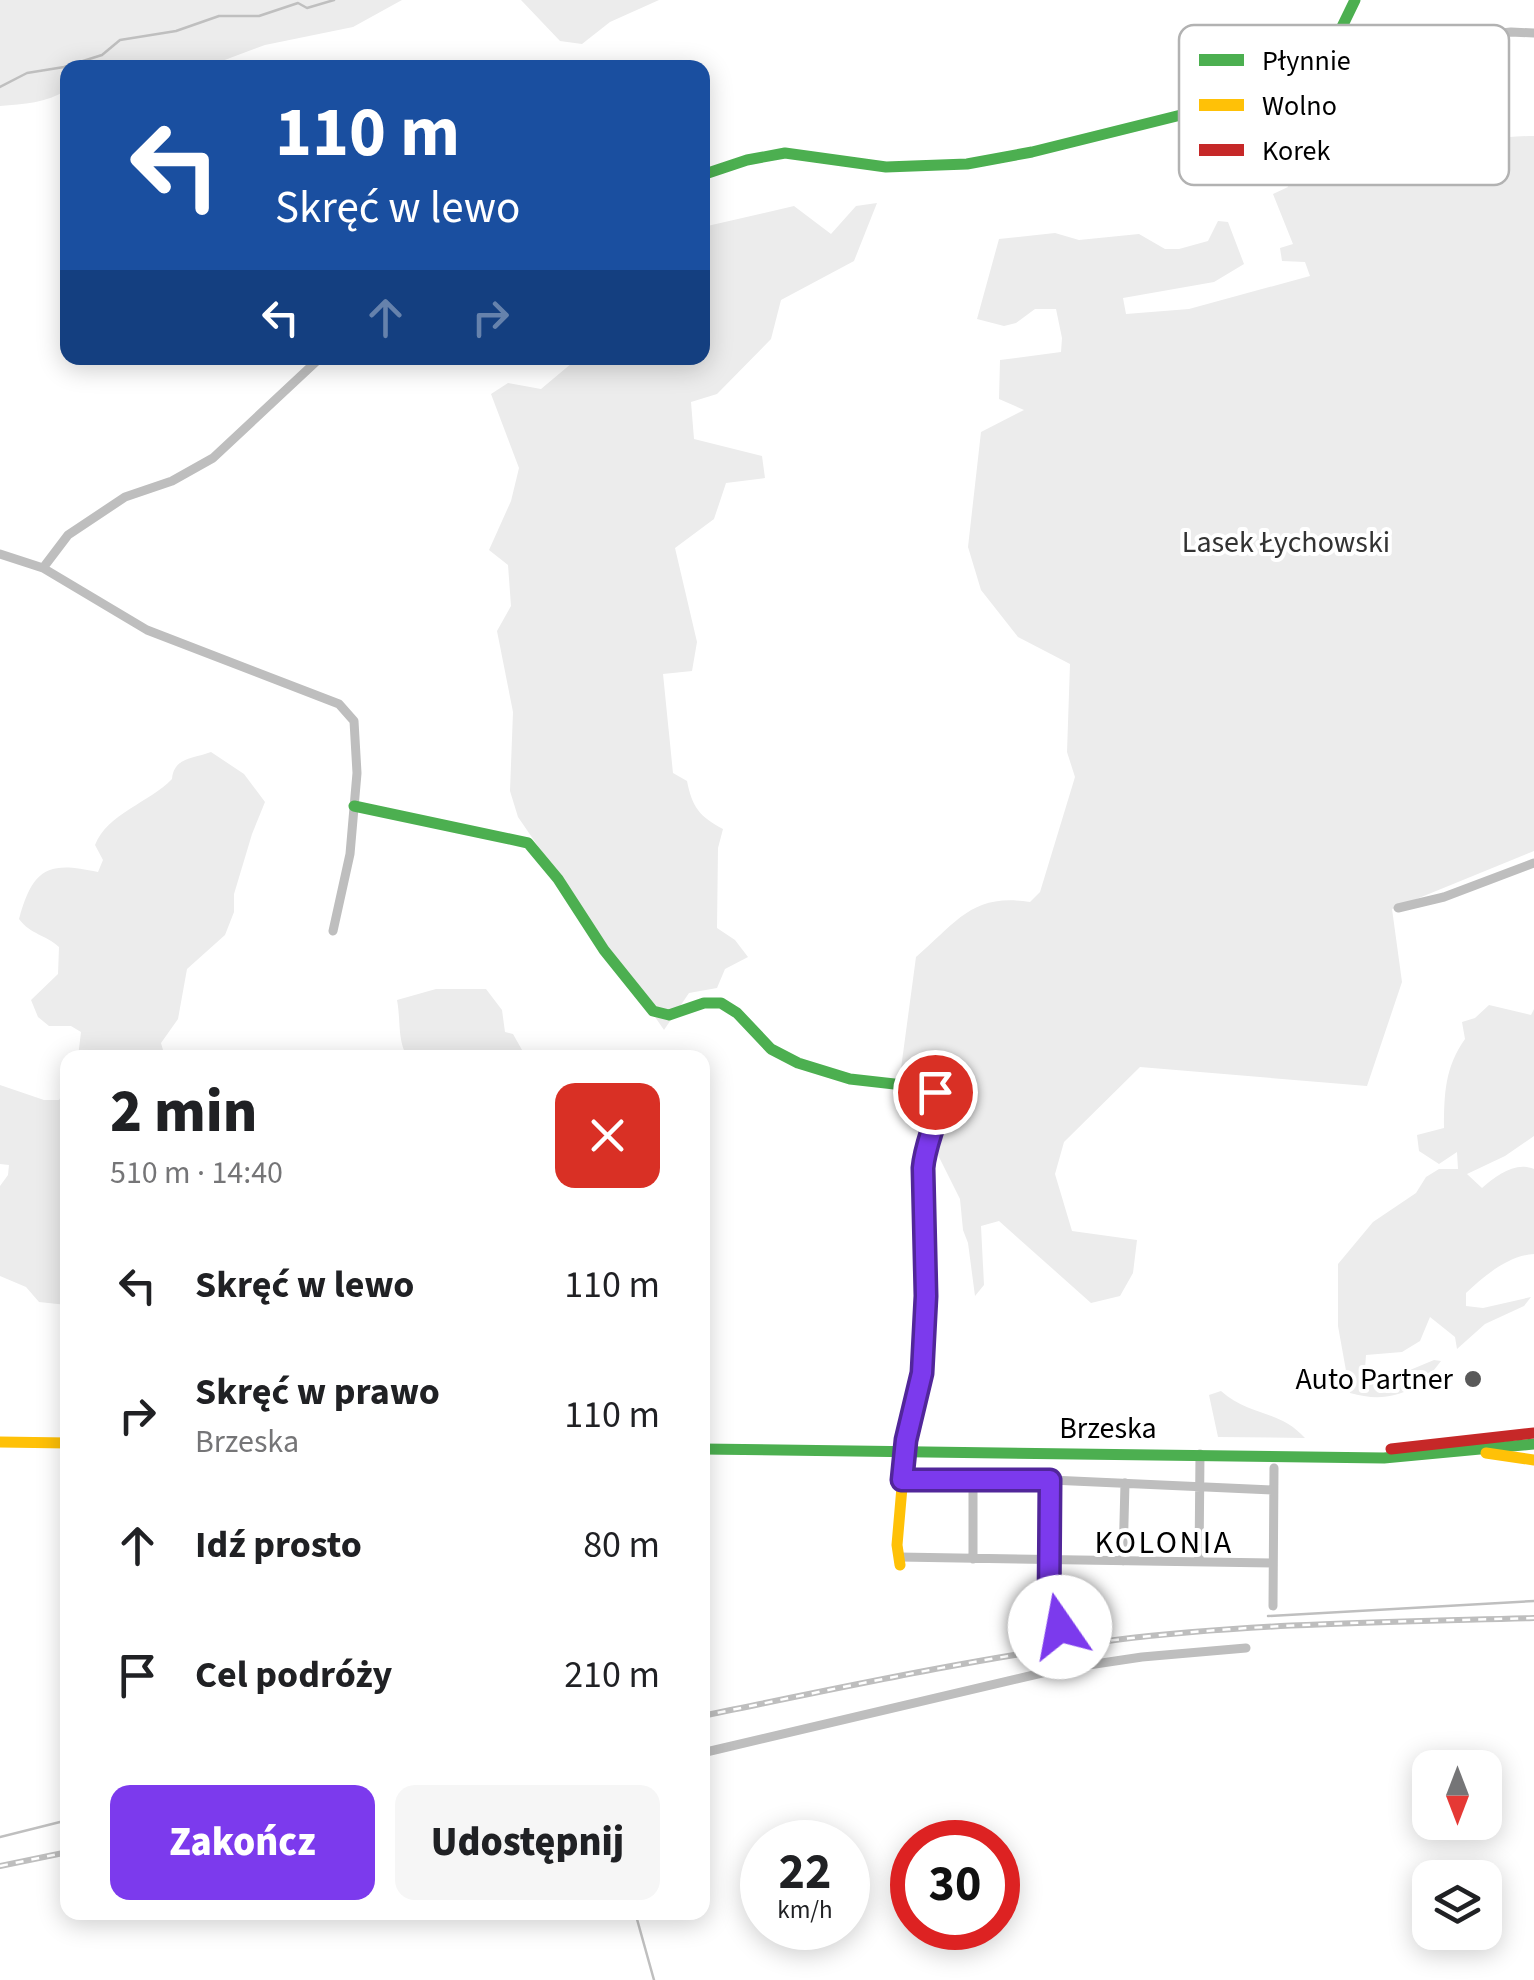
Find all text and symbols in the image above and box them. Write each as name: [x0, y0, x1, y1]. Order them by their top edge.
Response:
legend: [1179, 25, 1509, 185]
text: Płynnie: [1262, 41, 1351, 81]
text: 110 m: [275, 83, 460, 183]
text: Wolno: [1262, 86, 1337, 126]
icon: left: [110, 100, 240, 230]
text: Korek: [1262, 131, 1331, 171]
text: Skręć w lewo: [275, 176, 520, 240]
icon: left: [253, 290, 308, 345]
icon: ahead: [358, 290, 413, 345]
icon: right: [463, 290, 518, 345]
park label: Lasek Łychowski: [1182, 521, 1390, 564]
pin: [893, 1050, 978, 1135]
icon: arrive: [908, 1065, 963, 1120]
text: 2 min: [110, 1070, 257, 1155]
button: close: [555, 1083, 660, 1188]
text: 510 m · 14:40: [110, 1150, 283, 1196]
icon: left: [110, 1258, 165, 1313]
text: Skręć w lewo: [195, 1258, 414, 1312]
text: 110 m: [564, 1258, 660, 1312]
place label: Auto Partner: [1296, 1358, 1454, 1401]
text: Skręć w prawo: [195, 1365, 440, 1419]
marker: Auto Partner: [1462, 1368, 1484, 1390]
icon: right: [110, 1388, 165, 1443]
text: 110 m: [564, 1388, 660, 1442]
street label: Brzeska: [1059, 1407, 1157, 1450]
text: Brzeska: [195, 1419, 299, 1465]
icon: ahead: [110, 1518, 165, 1573]
text: Idź prosto: [195, 1518, 362, 1572]
text: 80 m: [583, 1518, 660, 1572]
district label: KOLONIA: [1094, 1520, 1234, 1566]
position arrow: [1008, 1575, 1112, 1679]
icon: arrive: [110, 1648, 165, 1703]
text: Cel podróży: [195, 1648, 392, 1702]
text: 210 m: [564, 1648, 660, 1702]
north arrow: [1412, 1750, 1502, 1840]
map controls: [1412, 1750, 1502, 1950]
button: Zakończ: [110, 1785, 375, 1900]
button: Udostępnij: [395, 1785, 660, 1900]
speed limit sign: 30: [890, 1820, 1020, 1950]
text: 22: [779, 1837, 831, 1908]
button: layers: [1412, 1860, 1502, 1950]
text: km/h: [777, 1892, 833, 1928]

